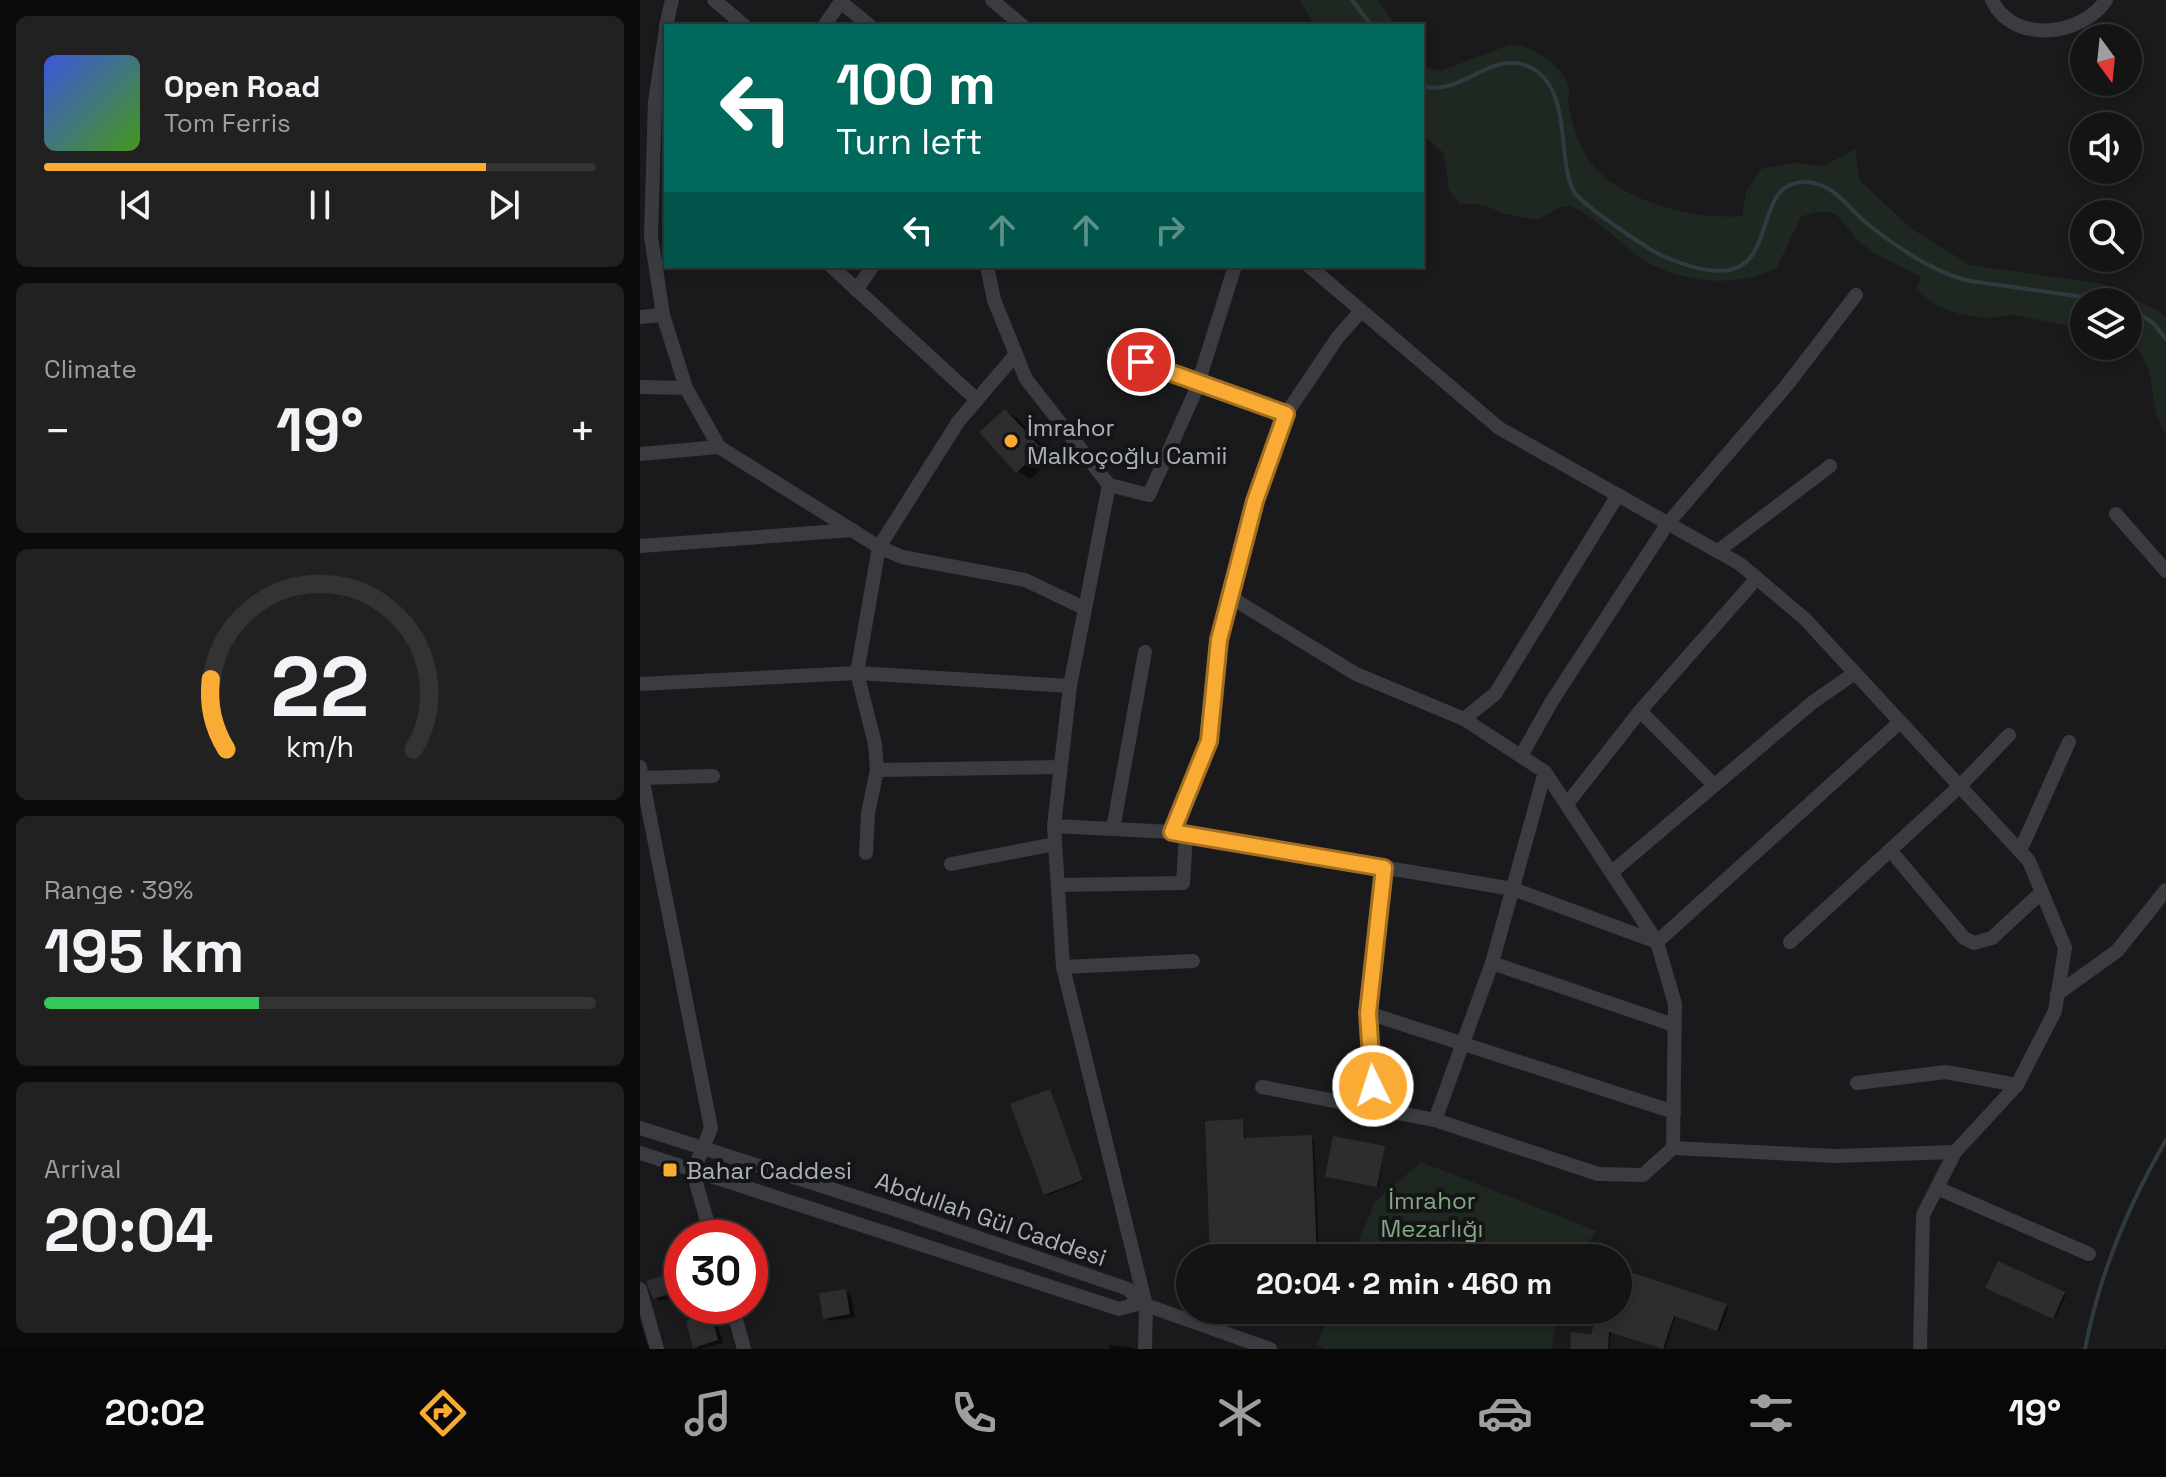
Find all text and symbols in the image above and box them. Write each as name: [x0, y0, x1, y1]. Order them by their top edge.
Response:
north arrow: [2070, 24, 2142, 96]
map controls: [2070, 24, 2142, 360]
text: 100 m: [836, 49, 996, 120]
icon: left: [704, 56, 808, 160]
text: Open Road: [164, 67, 320, 106]
text: Tom Ferris: [164, 106, 291, 140]
button: sound: [2070, 112, 2142, 184]
text: Turn left: [836, 119, 983, 165]
icon: previous: [114, 183, 158, 227]
icon: pause: [298, 183, 342, 227]
icon: next: [482, 183, 526, 227]
button: search: [2070, 200, 2142, 272]
icon: left: [896, 208, 940, 252]
icon: ahead: [980, 208, 1024, 252]
icon: ahead: [1064, 208, 1108, 252]
icon: right: [1148, 208, 1192, 252]
button: layers: [2070, 288, 2142, 360]
pin: [1107, 328, 1175, 396]
icon: arrive: [1119, 340, 1163, 384]
text: Climate: [44, 352, 137, 386]
text: 19°: [276, 392, 364, 469]
text: −: [44, 403, 71, 459]
text: +: [569, 403, 596, 459]
place label: İmrahor Malkoçoğlu Camii: [1027, 412, 1228, 471]
marker: İmrahor Malkoçoğlu Camii: [1002, 432, 1020, 450]
text: 22: [271, 634, 369, 740]
text: km/h: [286, 730, 354, 766]
text: Range · 39%: [44, 873, 193, 907]
text: 195 km: [44, 913, 245, 990]
position arrow: [1331, 1044, 1415, 1128]
text: Arrival: [44, 1152, 121, 1186]
place label: Bahar Caddesi: [686, 1155, 852, 1186]
marker: Bahar Caddesi: [661, 1161, 679, 1179]
street label: Abdullah Gül Caddesi: [871, 1165, 1111, 1273]
park label: İmrahor Mezarlığı: [1381, 1185, 1483, 1244]
text: 20:04: [44, 1192, 213, 1269]
speed limit sign: 30: [664, 1220, 768, 1324]
text: 20:04 · 2 min · 460 m: [1256, 1264, 1552, 1303]
icon: directions: [415, 1385, 471, 1441]
icon: music: [680, 1385, 736, 1441]
icon: phone: [946, 1385, 1002, 1441]
icon: climate: [1212, 1385, 1268, 1441]
icon: car: [1477, 1385, 1533, 1441]
icon: filters: [1743, 1385, 1799, 1441]
text: 20:02: [105, 1390, 205, 1436]
text: 19°: [2008, 1390, 2061, 1436]

